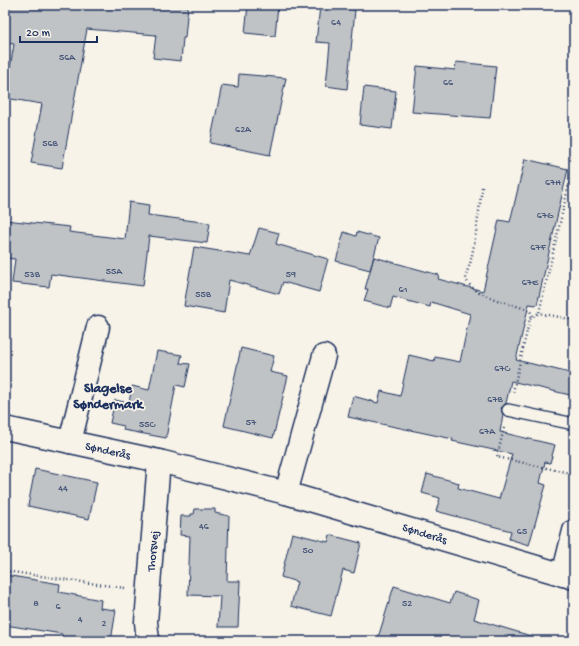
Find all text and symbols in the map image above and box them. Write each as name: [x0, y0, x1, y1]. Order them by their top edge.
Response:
house number: 64: [331, 17, 341, 29]
scale bar: [20, 18, 97, 44]
text: 20 m: [26, 27, 51, 41]
house number: 56A: [59, 52, 76, 64]
house number: 66: [443, 77, 454, 89]
house number: 62A: [235, 124, 252, 136]
house number: 56B: [42, 138, 59, 150]
house number: 67H: [545, 177, 561, 189]
house number: 67G: [537, 210, 554, 222]
house number: 67F: [530, 242, 547, 254]
house number: 55A: [106, 266, 123, 278]
house number: 53B: [24, 269, 41, 281]
house number: 59: [286, 269, 296, 281]
house number: 67E: [522, 277, 539, 289]
house number: 61: [398, 284, 408, 296]
house number: 55B: [195, 289, 212, 301]
house number: 67C: [494, 363, 510, 375]
district label: Slagelse Søndermark: [73, 381, 145, 414]
house number: 67B: [487, 394, 504, 406]
house number: 57: [246, 417, 257, 429]
house number: 55C: [139, 419, 156, 431]
house number: 67A: [479, 426, 496, 438]
street label: Sønderås: [84, 440, 132, 464]
house number: 44: [58, 483, 68, 495]
house number: 46: [199, 521, 210, 533]
street label: Sønderås: [400, 521, 449, 549]
house number: 65: [517, 526, 527, 538]
street label: Thorsvej: [145, 530, 163, 573]
house number: 50: [303, 545, 314, 557]
house number: 8: [33, 598, 39, 610]
house number: 52: [402, 598, 412, 610]
house number: 6: [55, 601, 61, 613]
house number: 4: [78, 614, 83, 626]
house number: 2: [102, 618, 107, 630]

